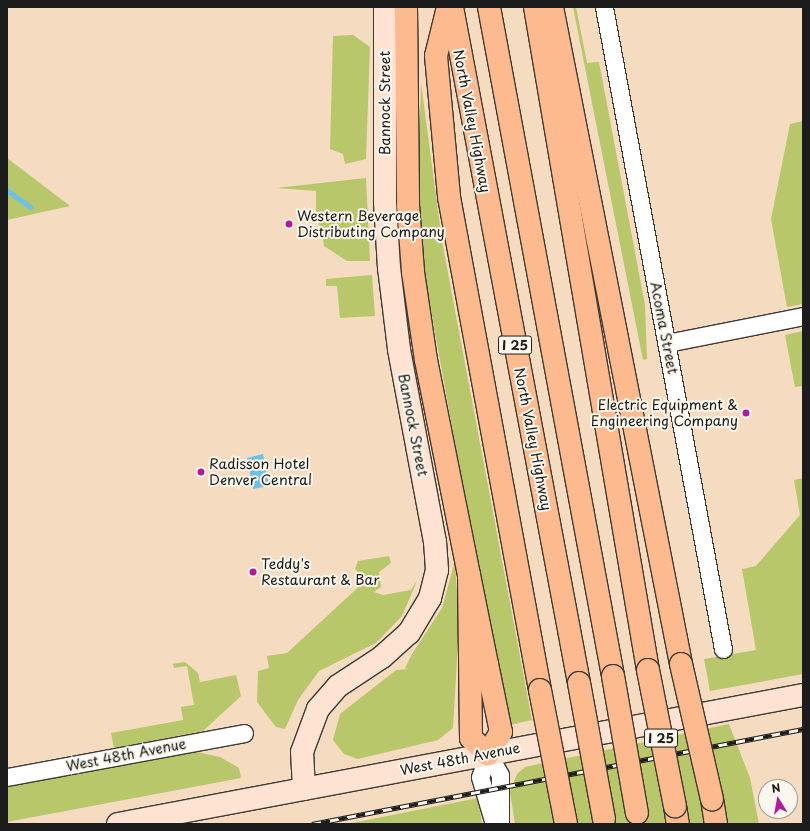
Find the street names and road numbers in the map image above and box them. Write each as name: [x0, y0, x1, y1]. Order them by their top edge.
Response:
street label: North Valley Highway: [450, 47, 494, 195]
street label: Bannock Street: [377, 51, 393, 155]
street label: Acoma Street: [647, 280, 681, 376]
road number: I 25: [498, 334, 532, 356]
street label: North Valley Highway: [511, 365, 555, 513]
street label: Bannock Street: [395, 372, 431, 478]
road number: I 25: [644, 727, 678, 749]
street label: West 48th Avenue: [65, 735, 187, 775]
street label: West 48th Avenue: [399, 739, 521, 779]

